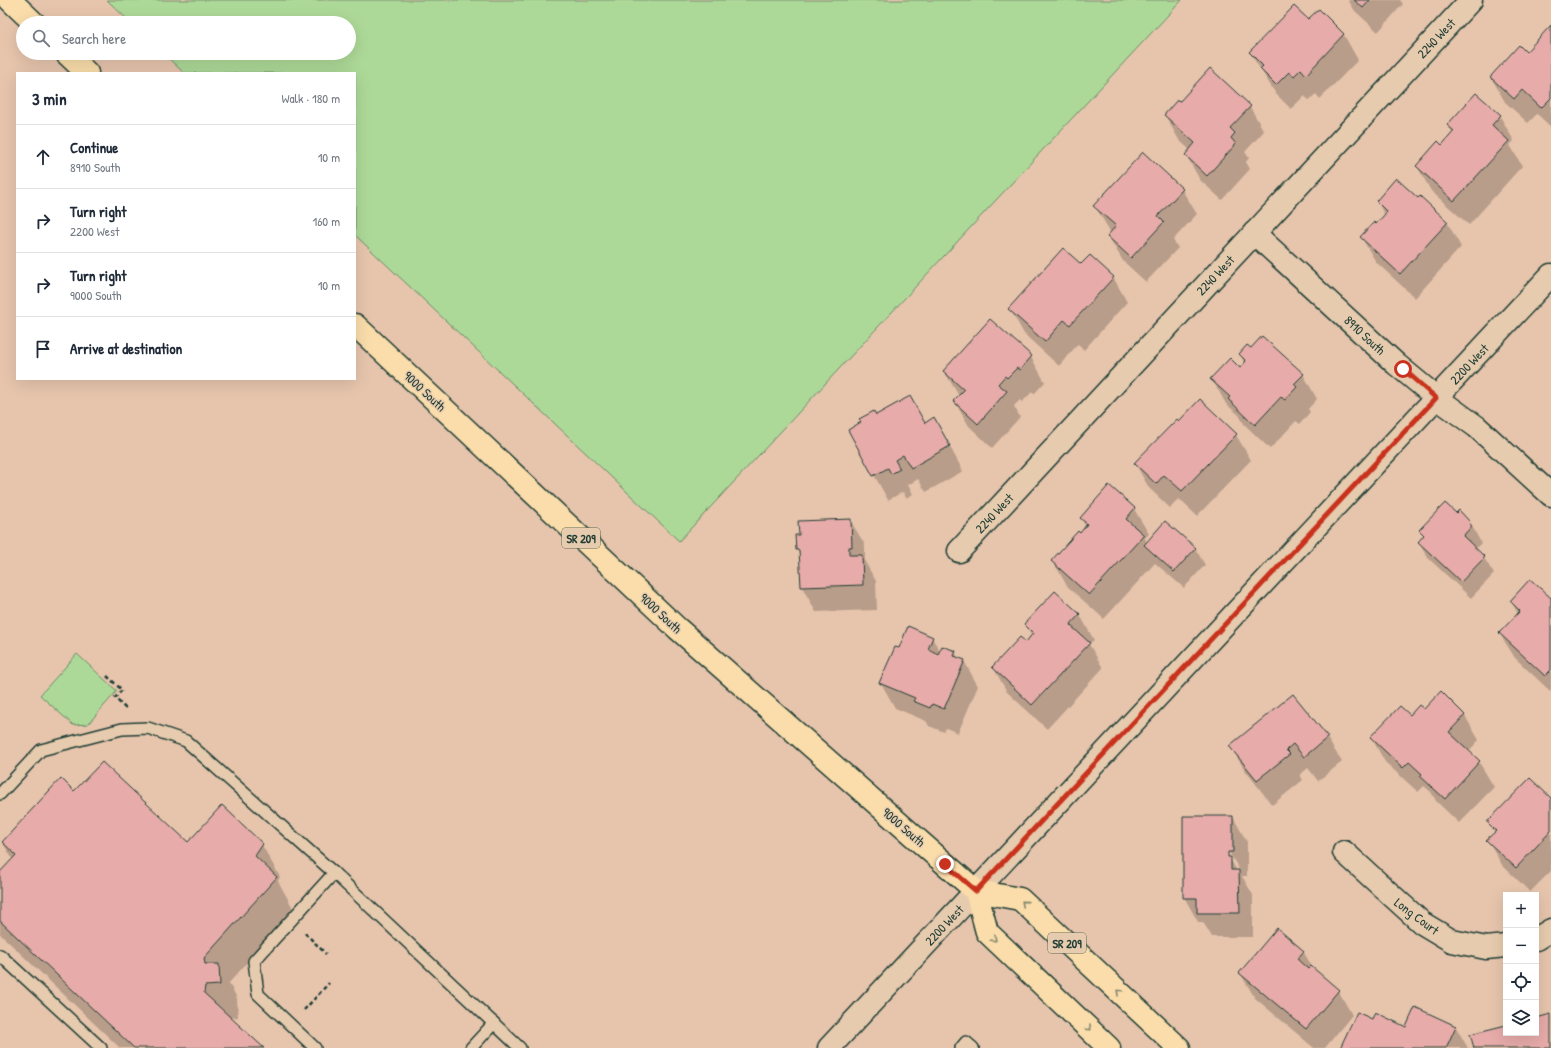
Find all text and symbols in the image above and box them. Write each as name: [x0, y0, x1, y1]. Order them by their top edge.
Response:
street label: 2240 West: [1413, 14, 1459, 62]
search box: [16, 16, 356, 60]
icon: search: [30, 27, 52, 49]
text: Search here: [62, 28, 126, 49]
text: 3 min: [32, 87, 67, 110]
text: Walk · 180 m: [281, 89, 340, 107]
text: Continue: [70, 137, 118, 158]
icon: ahead: [32, 146, 54, 168]
text: 10 m: [318, 148, 340, 166]
text: 8910 South: [70, 158, 120, 176]
text: Turn right: [70, 201, 126, 222]
icon: right: [32, 210, 54, 232]
text: 160 m: [312, 212, 340, 230]
text: 2200 West: [70, 222, 119, 240]
street label: 2240 West: [1192, 251, 1238, 299]
text: Turn right: [70, 265, 126, 286]
icon: right: [32, 274, 54, 296]
text: 10 m: [318, 276, 340, 294]
text: 9000 South: [70, 286, 122, 304]
street label: 8910 South: [1340, 311, 1390, 359]
icon: arrive: [32, 338, 54, 360]
text: Arrive at destination: [70, 338, 182, 359]
street label: 2200 West: [1446, 339, 1493, 388]
route start: [1394, 360, 1412, 378]
street label: 9000 South: [400, 367, 450, 416]
street label: 2240 West: [971, 489, 1017, 537]
road number: SR 209: [562, 528, 600, 548]
street label: 9000 South: [636, 589, 686, 638]
street label: 9000 South: [879, 803, 930, 851]
route end: [936, 855, 954, 873]
map controls: [1503, 892, 1539, 1036]
button: +: [1503, 892, 1539, 928]
street label: Long Court: [1391, 893, 1444, 939]
street label: 2200 West: [921, 900, 968, 949]
one-way arrow: [1021, 901, 1029, 908]
button: −: [1503, 928, 1539, 964]
road number: SR 209: [1048, 933, 1086, 953]
one-way arrow: [990, 934, 997, 941]
button: locate: [1503, 964, 1539, 1000]
one-way arrow: [1116, 989, 1124, 997]
button: layers: [1503, 1000, 1539, 1036]
one-way arrow: [1084, 1024, 1092, 1031]

